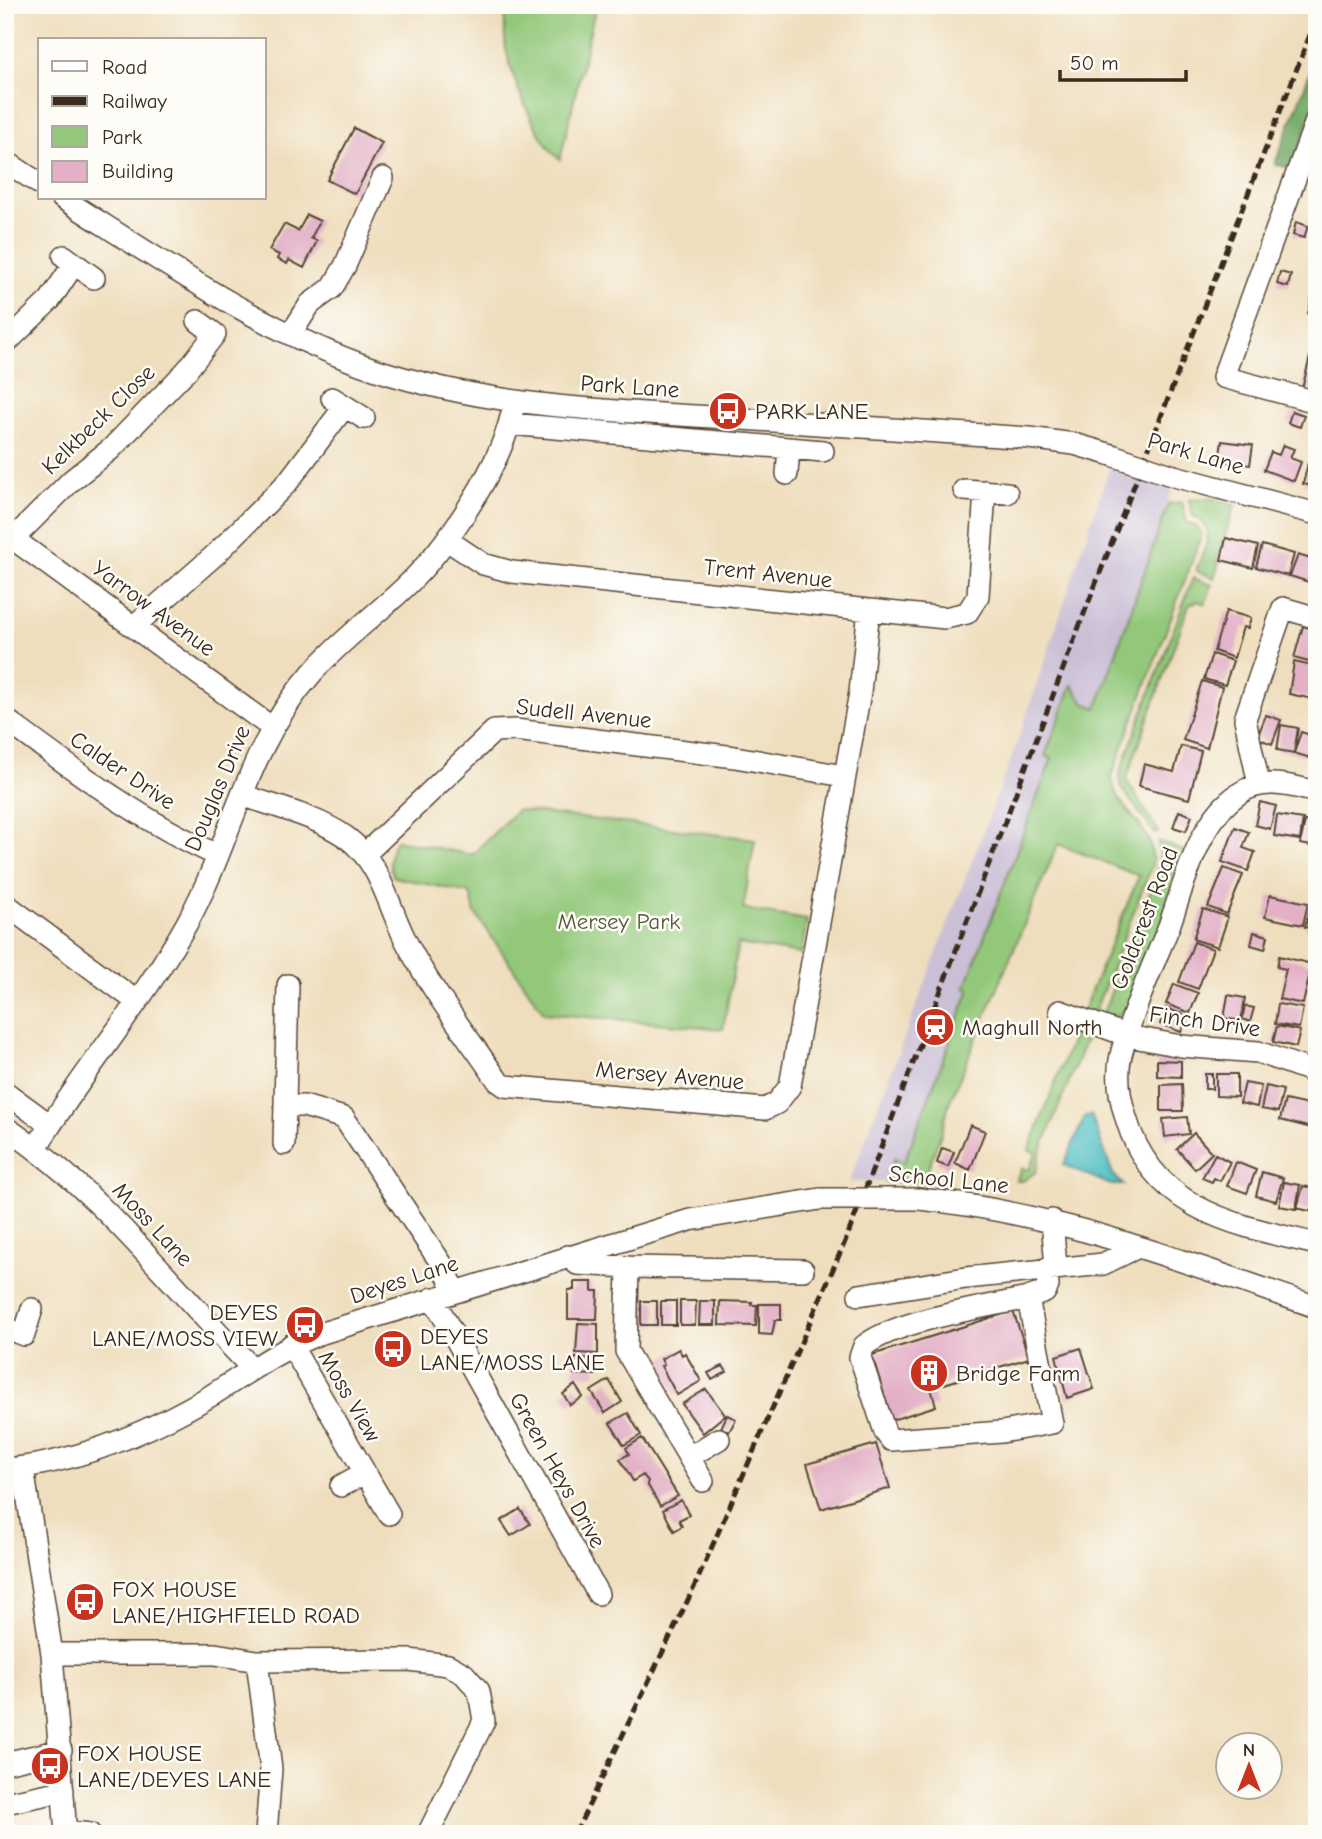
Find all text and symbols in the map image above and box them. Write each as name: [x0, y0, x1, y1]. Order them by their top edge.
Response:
legend: [38, 38, 266, 200]
scale bar: [1060, 38, 1186, 82]
text: 50 m: [1070, 51, 1119, 75]
text: Road: [102, 55, 147, 79]
text: Railway: [102, 89, 167, 113]
text: Park: [102, 125, 142, 149]
text: Building: [102, 159, 174, 183]
street label: Kelkbeck Close: [36, 359, 160, 480]
street label: Park Lane: [580, 370, 680, 403]
bus stop icon: PARK LANE: [707, 390, 749, 432]
place label: PARK LANE: [755, 398, 869, 425]
street label: Park Lane: [1145, 427, 1247, 480]
street label: Trent Avenue: [702, 553, 834, 594]
street label: Yarrow Avenue: [87, 555, 220, 662]
street label: Sudell Avenue: [515, 693, 653, 734]
street label: Douglas Drive: [179, 721, 256, 855]
street label: Calder Drive: [65, 725, 180, 815]
street label: Goldcrest Road: [1105, 843, 1184, 993]
park label: Mersey Park: [558, 908, 680, 935]
street label: Finch Drive: [1148, 1000, 1262, 1043]
station icon: Maghull North: [914, 1006, 956, 1048]
place label: Maghull North: [962, 1014, 1103, 1041]
street label: Mersey Avenue: [595, 1056, 745, 1095]
street label: School Lane: [888, 1160, 1010, 1199]
street label: Moss Lane: [107, 1177, 198, 1272]
street label: Deyes Lane: [347, 1249, 462, 1310]
place label: DEYES LANE/MOSS VIEW: [92, 1299, 278, 1352]
bus stop icon: DEYES LANE/MOSS VIEW: [284, 1304, 326, 1346]
place label: DEYES LANE/MOSS LANE: [420, 1323, 605, 1376]
bus stop icon: DEYES LANE/MOSS LANE: [372, 1328, 414, 1370]
street label: Moss View: [313, 1346, 387, 1447]
building icon: Bridge Farm: [908, 1352, 950, 1394]
place label: Bridge Farm: [956, 1360, 1080, 1387]
street label: Green Heys Drive: [504, 1388, 611, 1553]
place label: FOX HOUSE LANE/HIGHFIELD ROAD: [112, 1576, 360, 1629]
bus stop icon: FOX HOUSE LANE/HIGHFIELD ROAD: [64, 1581, 106, 1623]
north arrow: [1214, 1730, 1284, 1800]
text: N: [1243, 1739, 1255, 1761]
place label: FOX HOUSE LANE/DEYES LANE: [77, 1740, 271, 1793]
bus stop icon: FOX HOUSE LANE/DEYES LANE: [29, 1745, 71, 1787]

